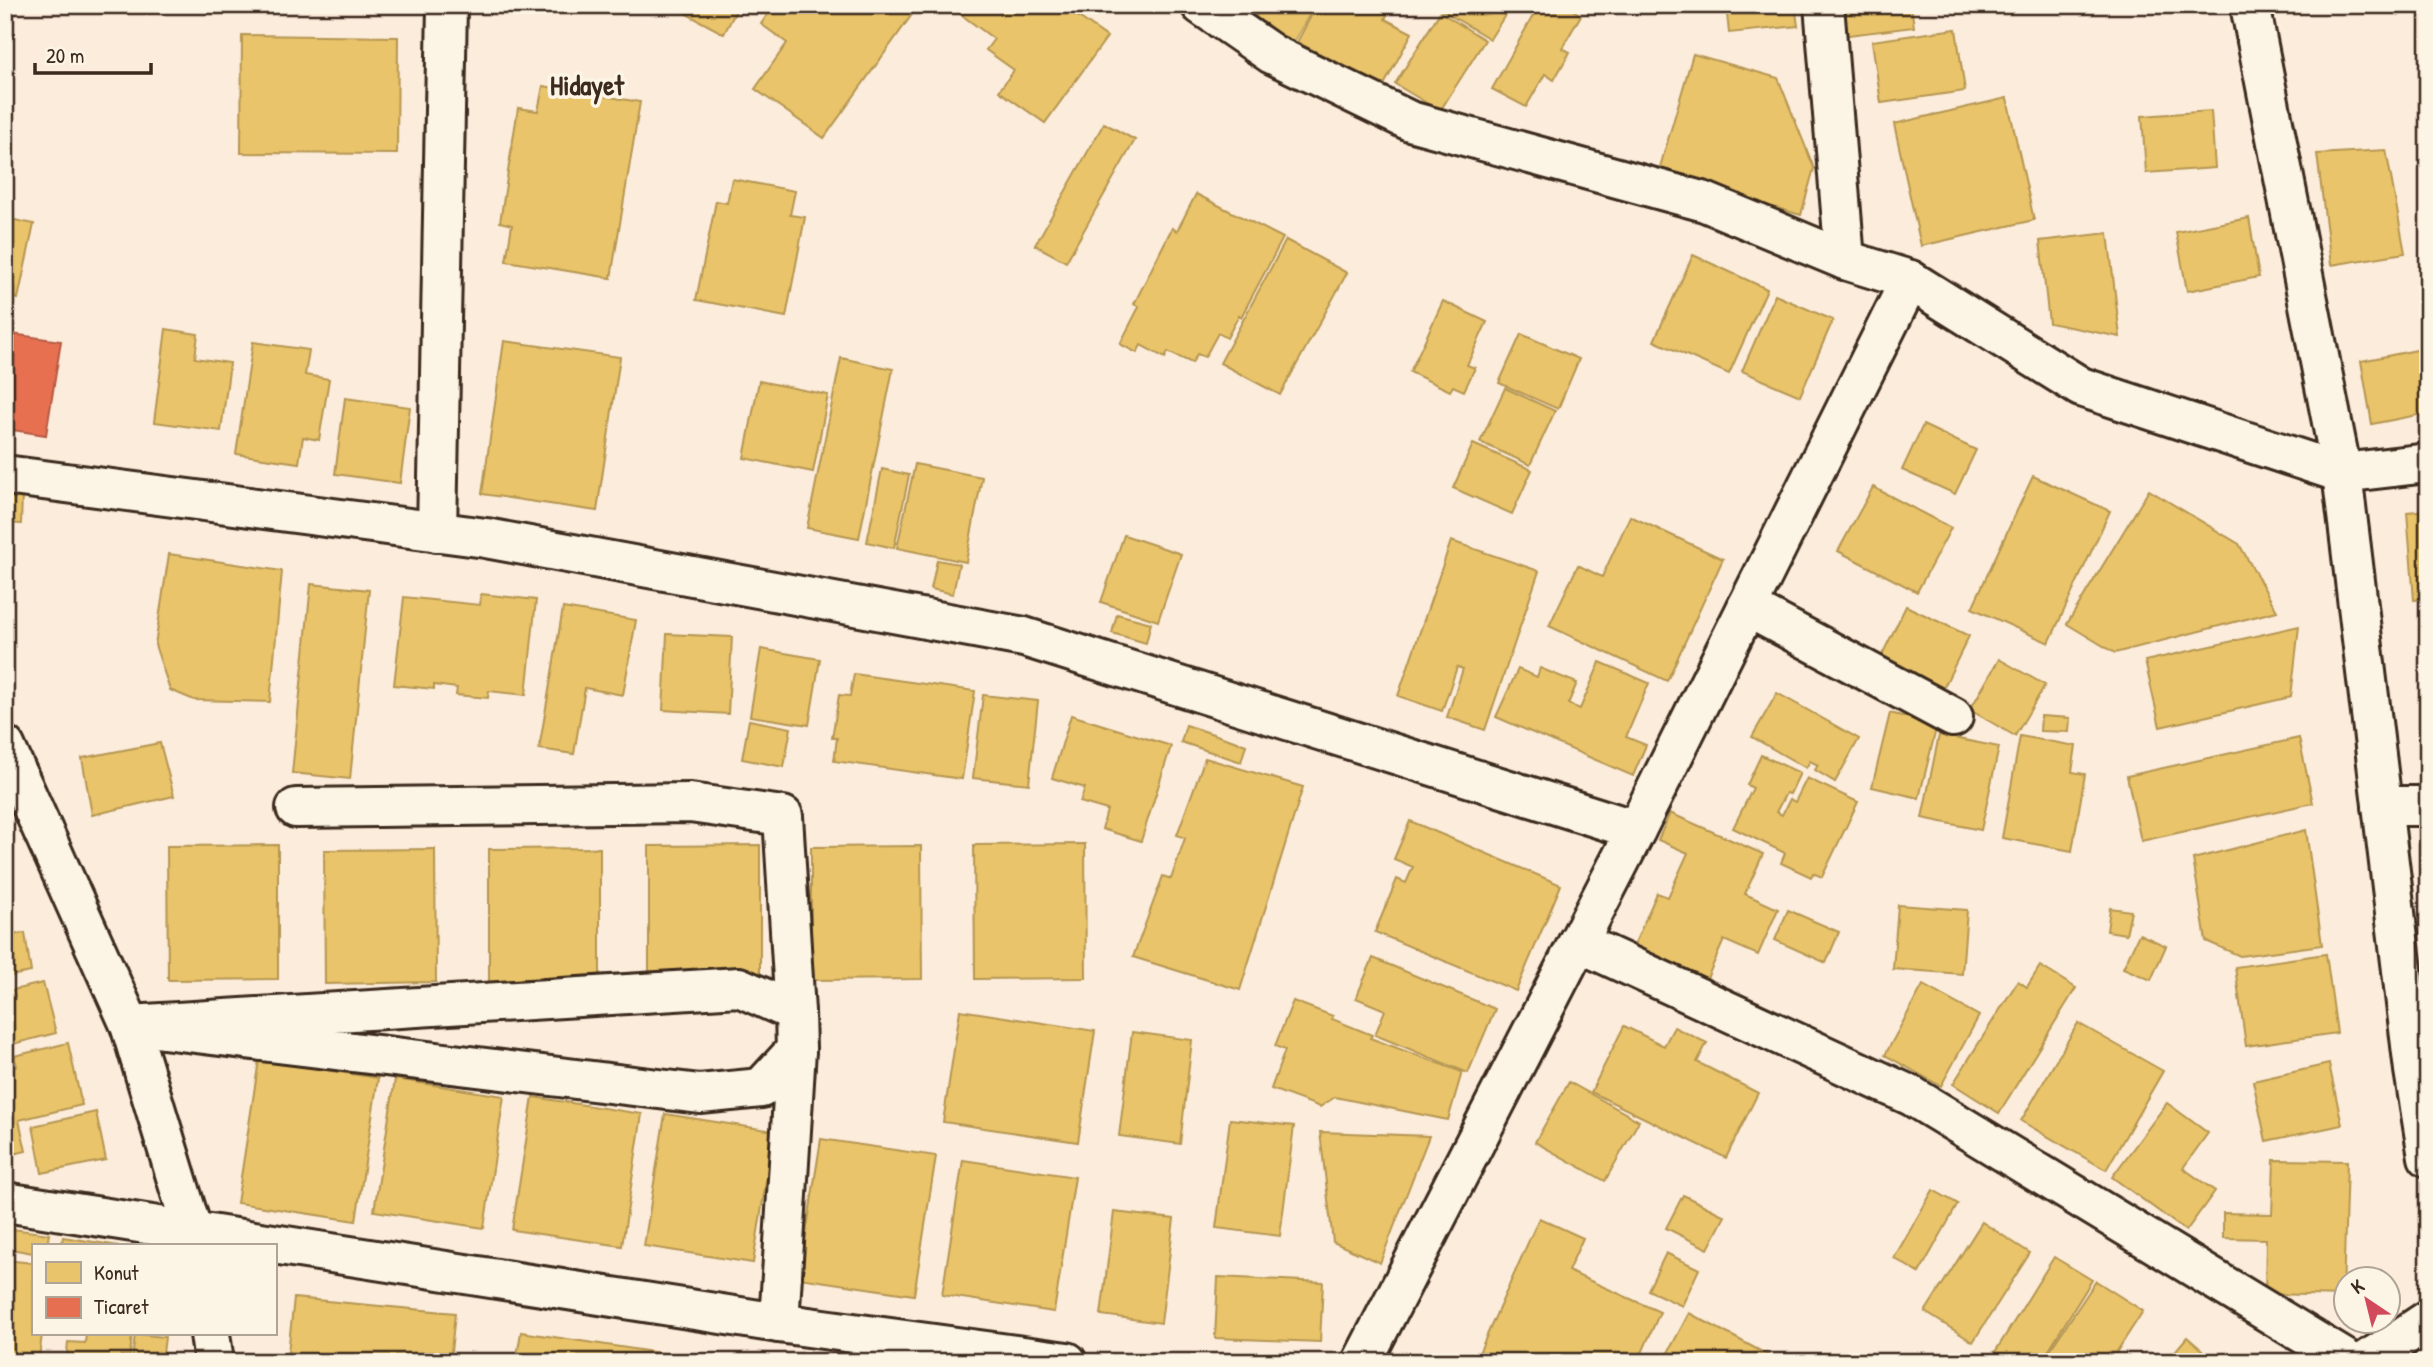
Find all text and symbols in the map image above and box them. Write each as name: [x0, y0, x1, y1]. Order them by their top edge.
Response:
scale bar: [35, 32, 150, 76]
text: 20 m: [46, 41, 84, 70]
district label: Hidayet: [550, 66, 625, 105]
legend: [32, 1244, 276, 1336]
text: Konut: [94, 1258, 139, 1287]
north arrow: [2332, 1266, 2402, 1336]
text: K: [2346, 1273, 2369, 1300]
text: Ticaret: [94, 1292, 149, 1321]

